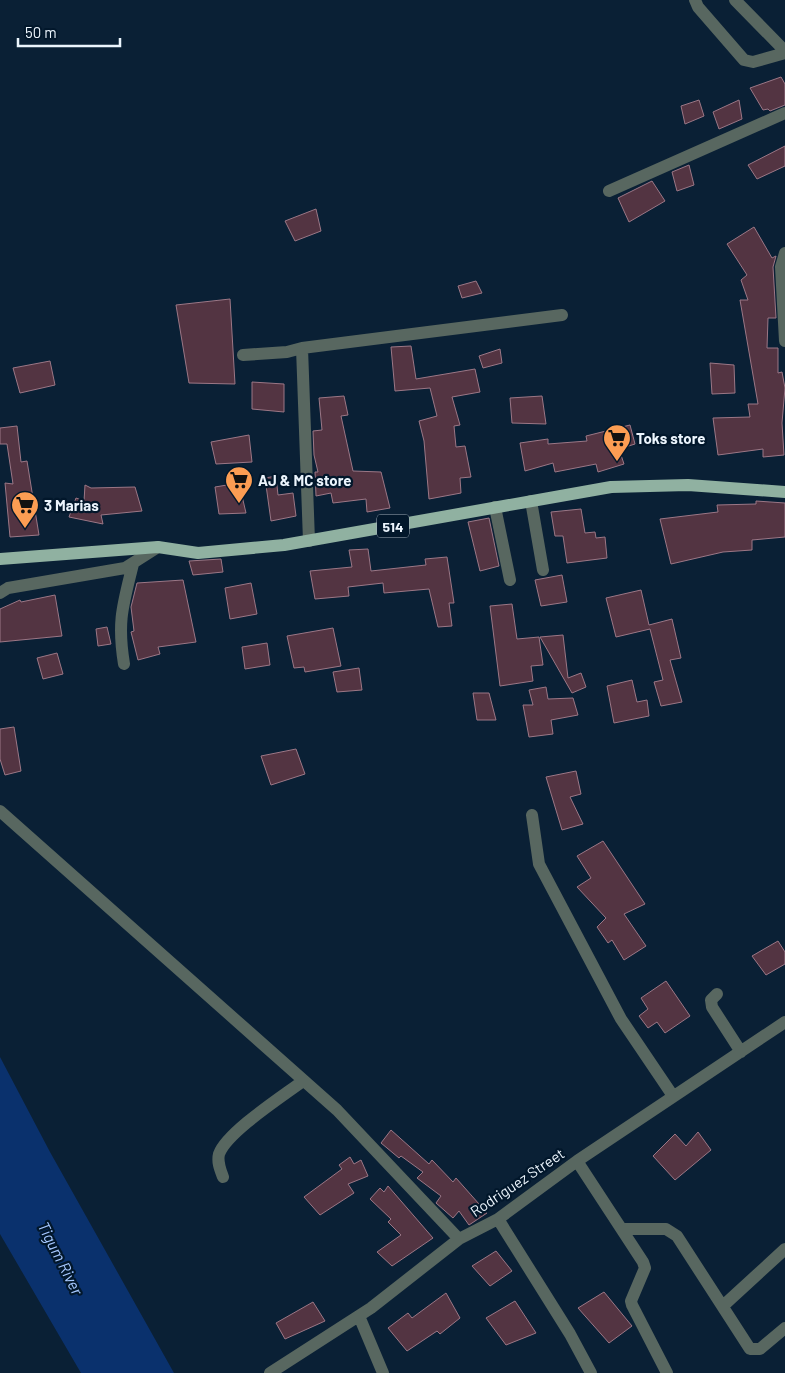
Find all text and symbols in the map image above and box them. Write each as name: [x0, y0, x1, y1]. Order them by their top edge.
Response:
scale bar: [18, 15, 120, 47]
text: 50 m: [25, 23, 57, 41]
supermarket icon: Toks store: [602, 423, 632, 462]
place label: Toks store: [636, 429, 705, 447]
supermarket icon: AJ & MC store: [224, 465, 254, 504]
place label: AJ & MC store: [258, 471, 351, 489]
supermarket icon: 3 Marias: [10, 490, 40, 529]
place label: 3 Marias: [44, 496, 99, 514]
road number: 514: [377, 514, 409, 538]
street label: Rodriguez Street: [467, 1144, 567, 1220]
water label: Tigum River: [34, 1218, 88, 1299]

